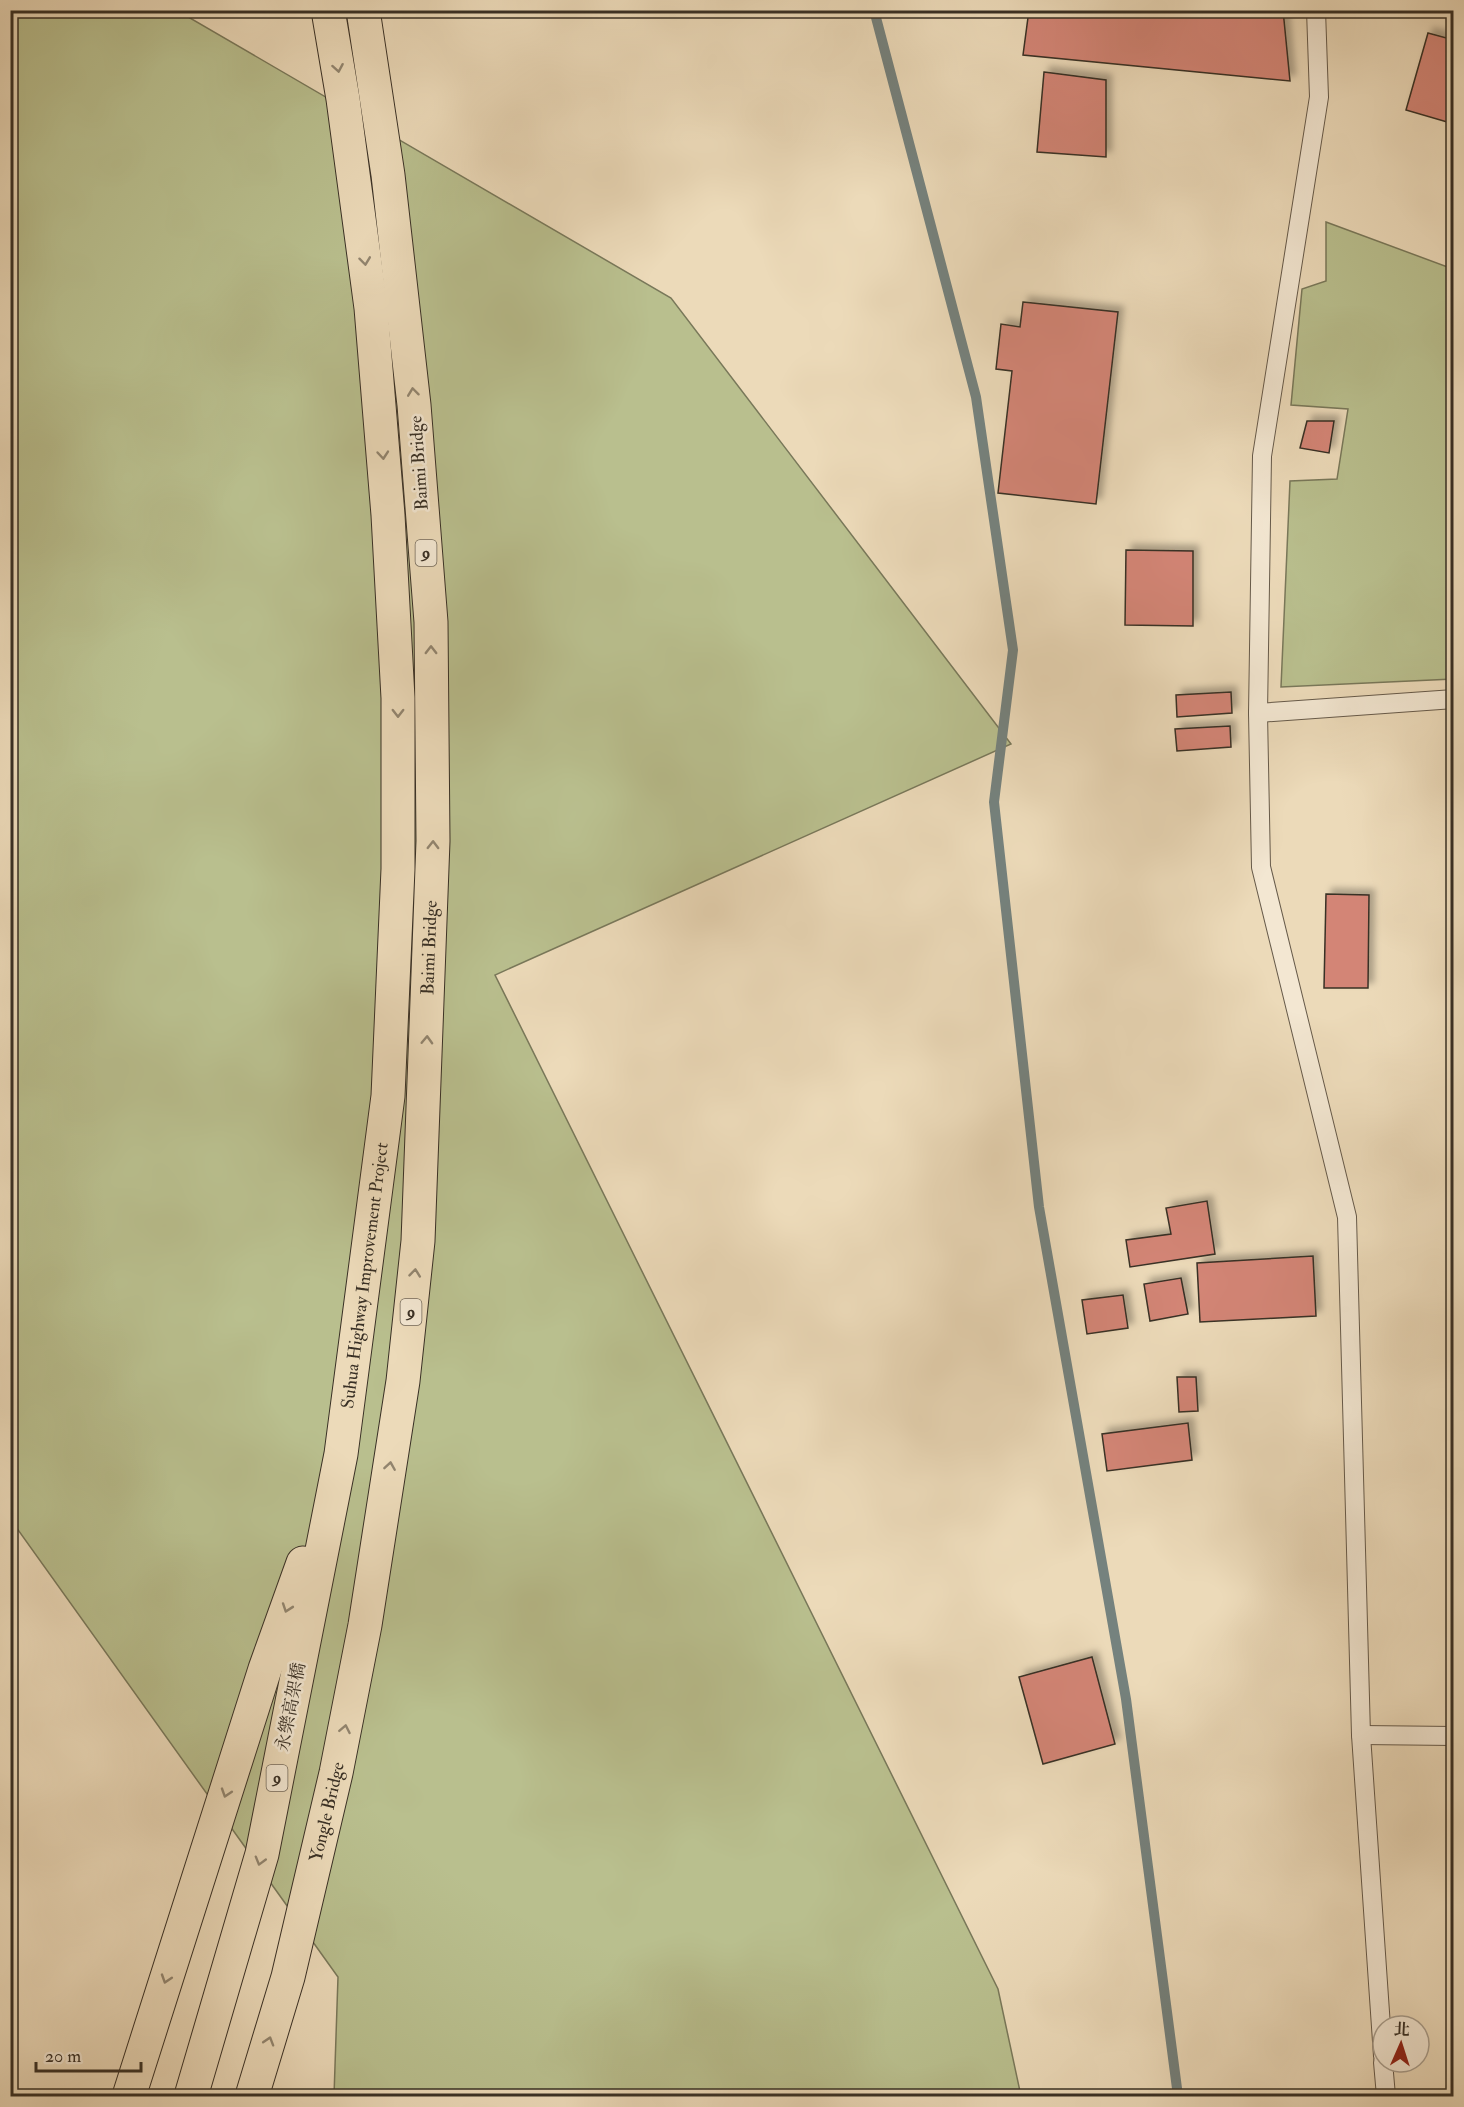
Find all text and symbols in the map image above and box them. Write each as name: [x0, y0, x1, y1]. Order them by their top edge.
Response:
one-way arrow: [331, 63, 344, 73]
one-way arrow: [358, 257, 370, 266]
one-way arrow: [407, 388, 420, 397]
street label: Baimi Bridge: [404, 414, 434, 511]
one-way arrow: [376, 451, 389, 460]
road number: 9: [416, 540, 436, 566]
one-way arrow: [425, 645, 437, 654]
one-way arrow: [392, 708, 404, 717]
one-way arrow: [427, 840, 439, 849]
street label: Baimi Bridge: [416, 899, 442, 996]
one-way arrow: [420, 1035, 433, 1044]
street label: Suhua Highway Improvement Project: [336, 1141, 393, 1410]
one-way arrow: [408, 1268, 421, 1277]
road number: 9: [400, 1299, 422, 1325]
one-way arrow: [383, 1461, 395, 1471]
one-way arrow: [281, 1602, 294, 1613]
street label: 永樂高架橋: [271, 1661, 311, 1753]
one-way arrow: [338, 1724, 351, 1734]
street label: Yongle Bridge: [304, 1760, 349, 1864]
road number: 9: [266, 1765, 288, 1791]
one-way arrow: [221, 1787, 233, 1798]
one-way arrow: [255, 1855, 267, 1866]
one-way arrow: [161, 1973, 174, 1984]
north arrow: [1371, 2014, 1431, 2074]
text: 北: [1393, 2020, 1410, 2040]
scale bar: [36, 2035, 141, 2073]
one-way arrow: [262, 2036, 274, 2046]
text: 20 m: [45, 2045, 81, 2068]

